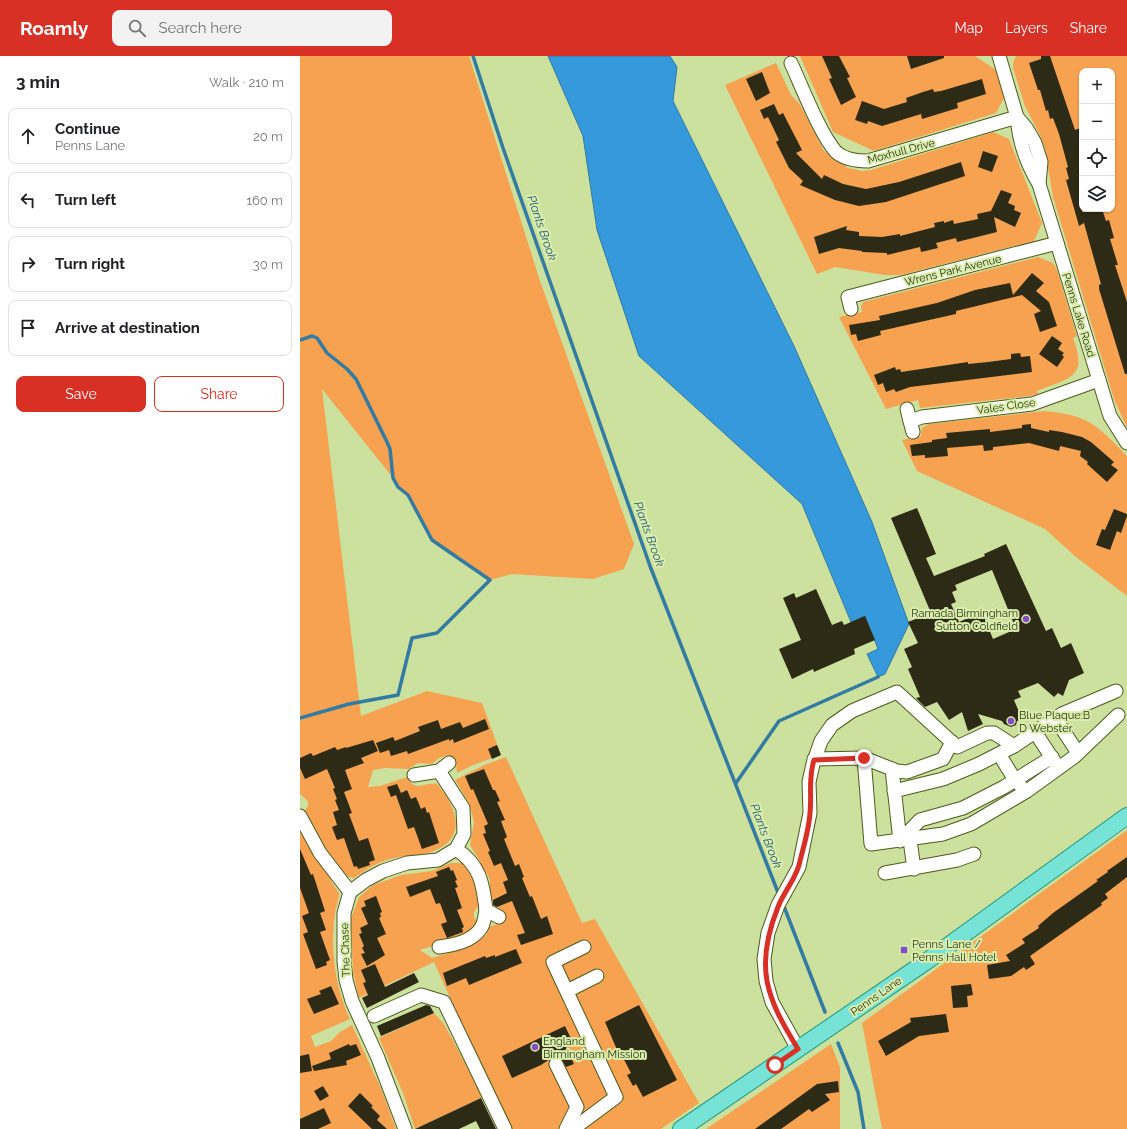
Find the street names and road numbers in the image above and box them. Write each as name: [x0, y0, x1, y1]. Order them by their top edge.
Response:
street label: Moxhull Drive: [866, 136, 937, 167]
street label: Wrens Park Avenue: [903, 252, 1003, 289]
street label: Penns Lake Road: [1059, 271, 1098, 359]
street label: Vales Close: [976, 396, 1037, 417]
street label: The Chase: [338, 922, 353, 977]
street label: Penns Lane: [848, 974, 905, 1019]

